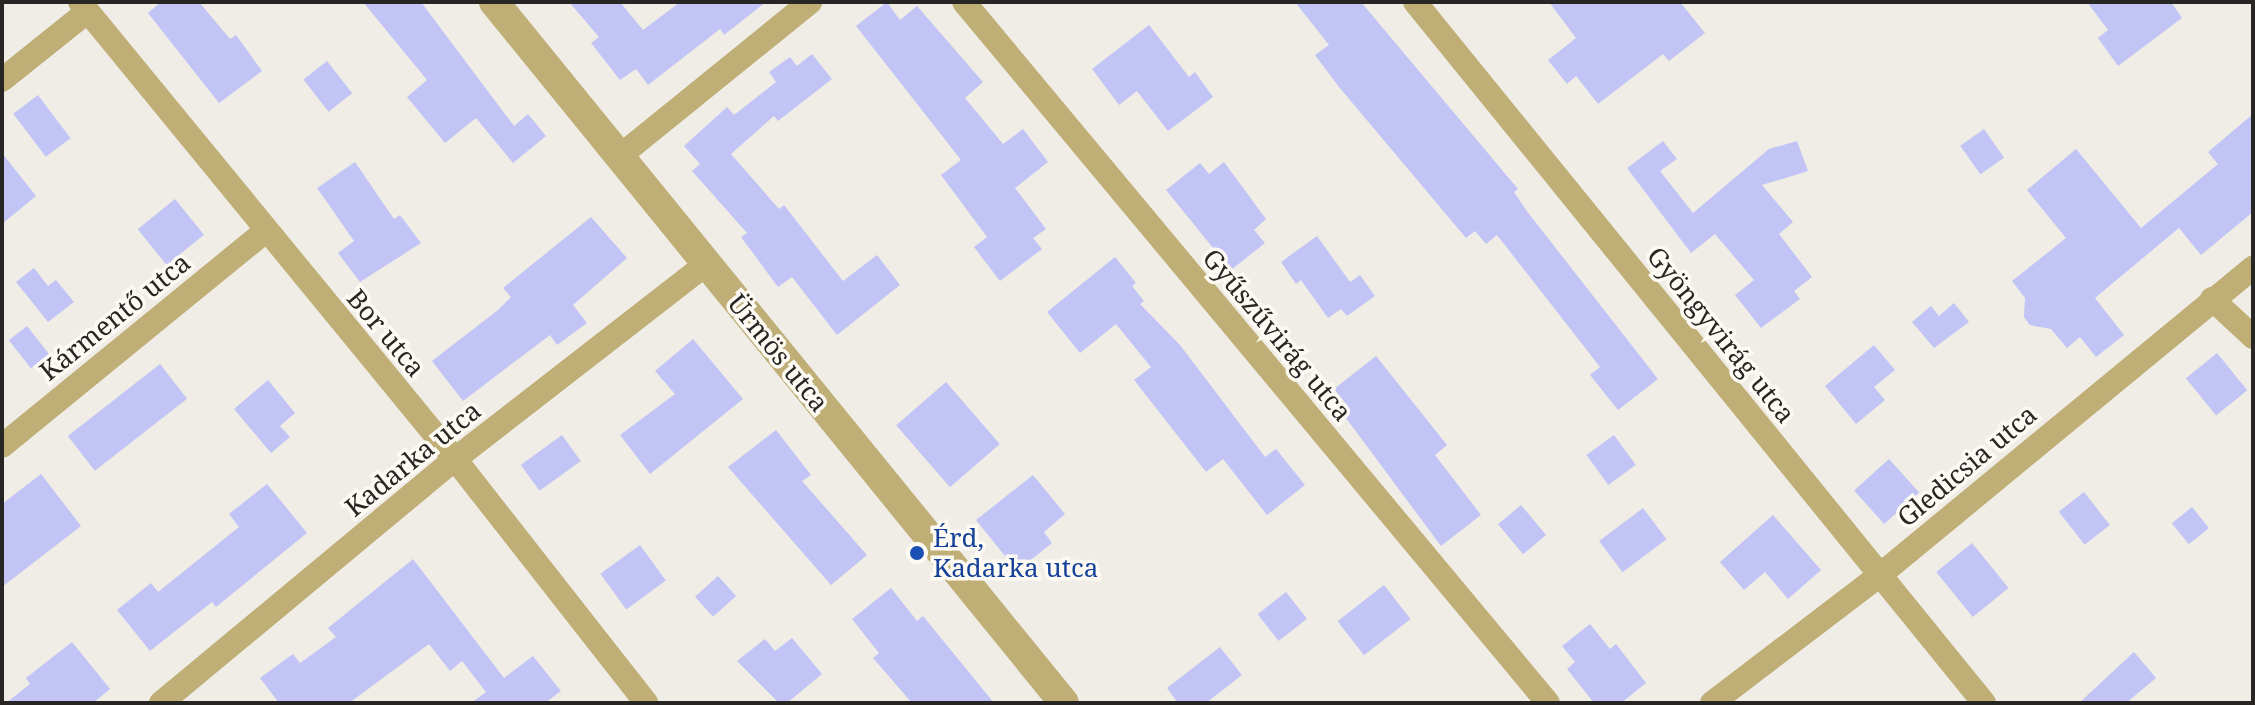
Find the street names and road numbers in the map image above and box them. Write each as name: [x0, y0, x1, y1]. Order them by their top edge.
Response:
street label: Gyöngyvirág utca: [1641, 241, 1801, 429]
street label: Gyűszűvirág utca: [1196, 243, 1358, 427]
street label: Kármentő utca: [34, 247, 196, 387]
street label: Bor utca: [341, 283, 431, 383]
street label: Ürmös utca: [721, 288, 835, 418]
street label: Kadarka utca: [339, 395, 487, 523]
street label: Gledicsia utca: [1891, 399, 2043, 533]

